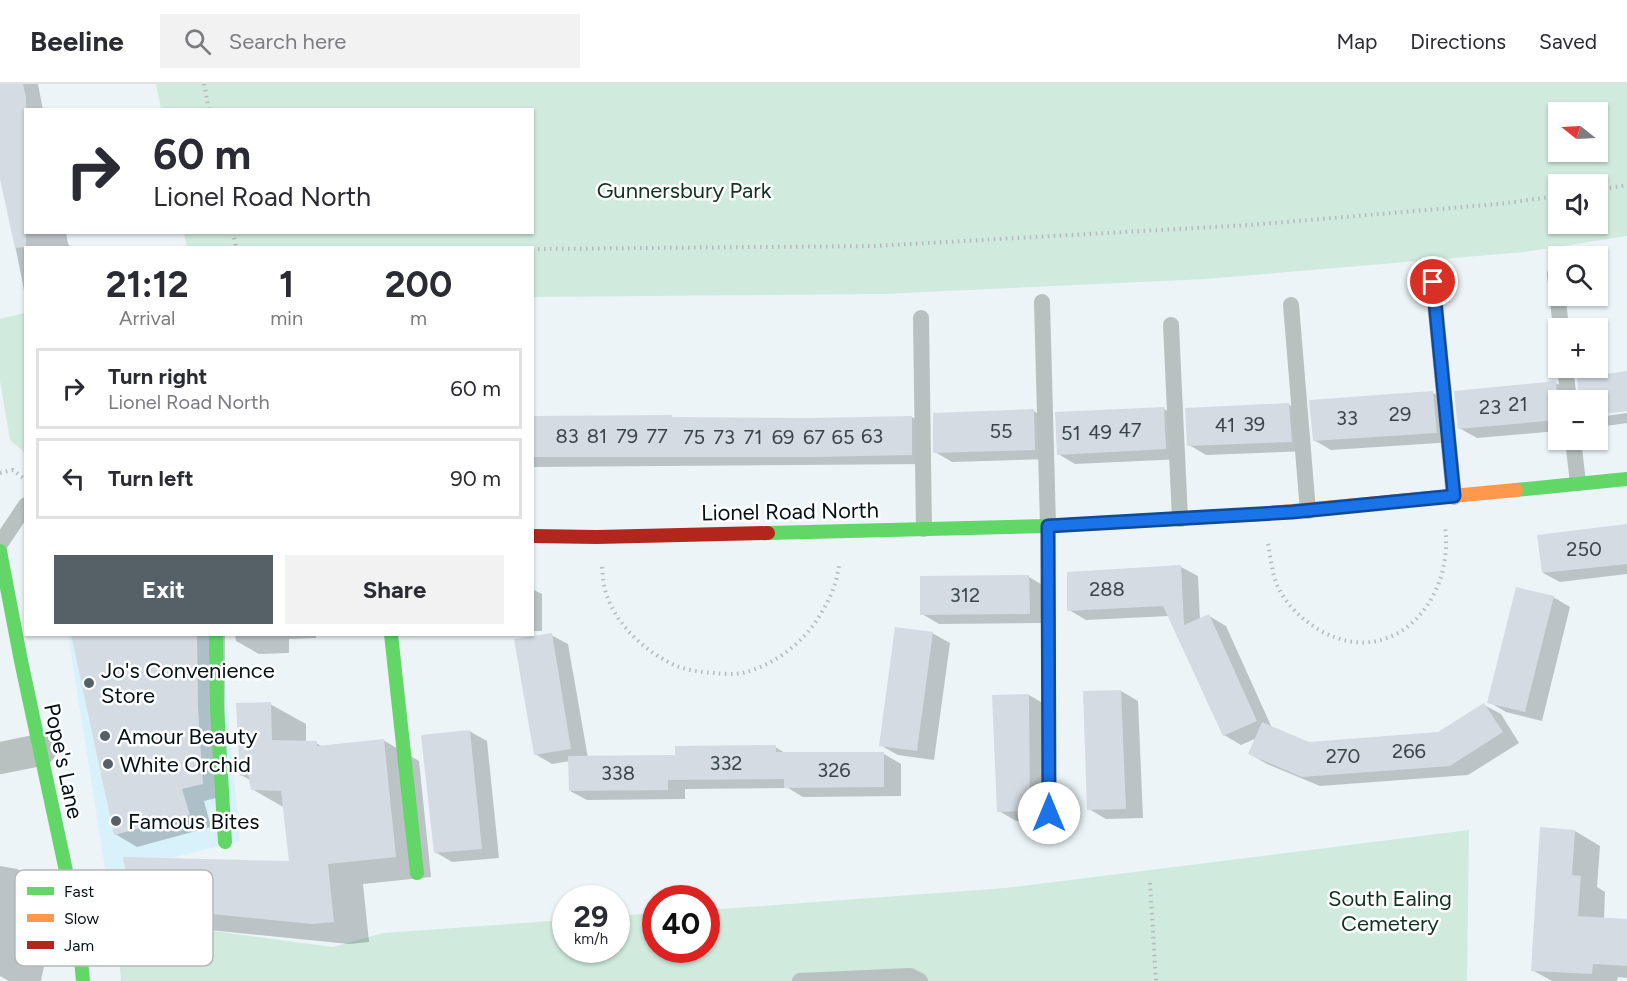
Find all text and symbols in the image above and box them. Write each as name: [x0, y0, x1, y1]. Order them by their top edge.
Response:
search box: [160, 14, 580, 68]
text: Beeline: [30, 24, 124, 58]
icon: search: [181, 25, 214, 58]
text: Search here: [229, 28, 346, 55]
text: Map: [1336, 29, 1377, 54]
text: Directions: [1410, 29, 1506, 54]
text: Saved: [1539, 29, 1597, 54]
north arrow: [1548, 102, 1608, 162]
map controls: [1548, 102, 1608, 450]
text: 60 m: [153, 129, 251, 180]
icon: right: [54, 132, 132, 210]
button: sound: [1548, 174, 1608, 234]
park label: Gunnersbury Park: [597, 177, 772, 204]
text: Lionel Road North: [153, 180, 371, 213]
button: search: [1548, 246, 1608, 306]
pin: [1407, 256, 1458, 307]
text: 21:12: [106, 263, 189, 306]
text: 1: [279, 263, 294, 306]
text: 200: [385, 263, 452, 306]
icon: arrive: [1416, 265, 1449, 298]
text: Arrival: [119, 306, 175, 330]
text: min: [270, 306, 303, 330]
text: m: [410, 306, 427, 330]
button: +: [1548, 318, 1608, 378]
text: Turn right: [108, 363, 207, 390]
icon: right: [57, 372, 90, 405]
text: 60 m: [450, 375, 501, 402]
text: Lionel Road North: [108, 390, 270, 414]
button: −: [1548, 390, 1608, 450]
house number: 21: [1508, 392, 1528, 416]
house number: 23: [1479, 395, 1501, 419]
house number: 29: [1389, 402, 1411, 426]
house number: 33: [1336, 406, 1358, 430]
house number: 39: [1243, 412, 1265, 436]
house number: 41: [1215, 413, 1235, 437]
house number: 47: [1118, 418, 1142, 442]
house number: 55: [990, 419, 1013, 443]
house number: 49: [1088, 420, 1112, 444]
house number: 51: [1061, 421, 1081, 445]
house number: 83: [555, 424, 579, 448]
house number: 81: [587, 424, 607, 448]
house number: 79: [616, 424, 638, 448]
house number: 77: [646, 424, 668, 448]
house number: 63: [861, 424, 883, 448]
house number: 75: [683, 425, 705, 449]
house number: 73: [713, 425, 735, 449]
house number: 71: [744, 425, 763, 449]
house number: 69: [772, 425, 794, 449]
house number: 67: [803, 425, 825, 449]
house number: 65: [832, 425, 854, 449]
icon: left: [57, 462, 90, 495]
text: Turn left: [108, 465, 194, 492]
text: 90 m: [450, 465, 501, 492]
street label: Lionel Road North: [701, 496, 879, 527]
house number: 250: [1566, 537, 1602, 561]
button: Exit: [54, 555, 273, 624]
button: Share: [285, 555, 504, 624]
house number: 288: [1089, 577, 1125, 601]
house number: 312: [950, 583, 980, 607]
place label: Jo's Convenience Store: [101, 657, 275, 709]
marker: Jo's Convenience Store: [82, 676, 96, 690]
street label: Pope's Lane: [38, 701, 89, 821]
place label: Amour Beauty: [117, 723, 258, 750]
marker: Amour Beauty: [98, 729, 112, 743]
house number: 266: [1392, 739, 1426, 763]
house number: 270: [1326, 744, 1360, 768]
place label: White Orchid: [120, 751, 251, 778]
house number: 332: [710, 751, 742, 775]
marker: White Orchid: [101, 757, 115, 771]
house number: 326: [817, 758, 851, 782]
house number: 338: [601, 761, 635, 785]
position arrow: [1017, 781, 1081, 845]
place label: Famous Bites: [128, 808, 260, 835]
marker: Famous Bites: [109, 814, 123, 828]
legend: [15, 870, 213, 966]
text: Fast: [64, 882, 94, 901]
speed limit sign: 40: [642, 885, 720, 963]
park label: South Ealing Cemetery: [1328, 885, 1452, 937]
text: 29: [574, 898, 608, 935]
text: Slow: [64, 909, 99, 928]
text: km/h: [574, 930, 608, 948]
text: Jam: [64, 936, 94, 955]

